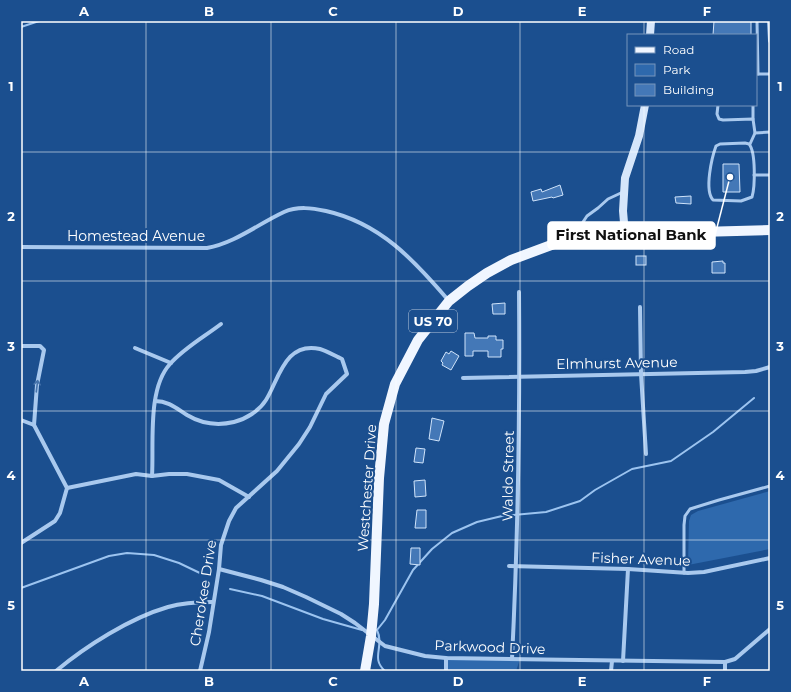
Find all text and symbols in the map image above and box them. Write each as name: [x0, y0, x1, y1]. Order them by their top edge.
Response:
text: A: [78, 3, 90, 19]
text: B: [204, 3, 214, 19]
text: C: [328, 3, 338, 19]
text: D: [453, 3, 464, 19]
text: E: [578, 3, 587, 19]
text: F: [703, 3, 711, 19]
legend: [627, 34, 757, 106]
text: Road: [663, 42, 694, 57]
text: Park: [663, 62, 691, 77]
text: 1: [8, 78, 14, 94]
text: 1: [777, 78, 783, 94]
text: Building: [663, 82, 714, 97]
text: 2: [7, 208, 15, 224]
text: 2: [776, 208, 784, 224]
callout: First National Bank: [548, 222, 715, 249]
text: First National Bank: [556, 225, 707, 244]
street label: Homestead Avenue: [67, 227, 205, 245]
road number: US 70: [409, 310, 457, 332]
text: 3: [6, 338, 15, 354]
text: 3: [775, 338, 784, 354]
street label: Elmhurst Avenue: [556, 353, 678, 373]
one-way arrow: [34, 380, 41, 393]
street label: Westchester Drive: [354, 424, 380, 552]
street label: Waldo Street: [498, 430, 518, 522]
text: 4: [7, 467, 16, 483]
text: 4: [776, 467, 785, 483]
street label: Cherokee Drive: [186, 539, 220, 647]
street label: Fisher Avenue: [591, 548, 691, 570]
text: 5: [7, 597, 15, 613]
text: 5: [776, 597, 784, 613]
street label: Parkwood Drive: [434, 636, 546, 658]
text: A: [78, 673, 90, 689]
text: B: [204, 673, 214, 689]
text: C: [328, 673, 338, 689]
text: D: [453, 673, 464, 689]
text: E: [578, 673, 587, 689]
text: F: [703, 673, 711, 689]

